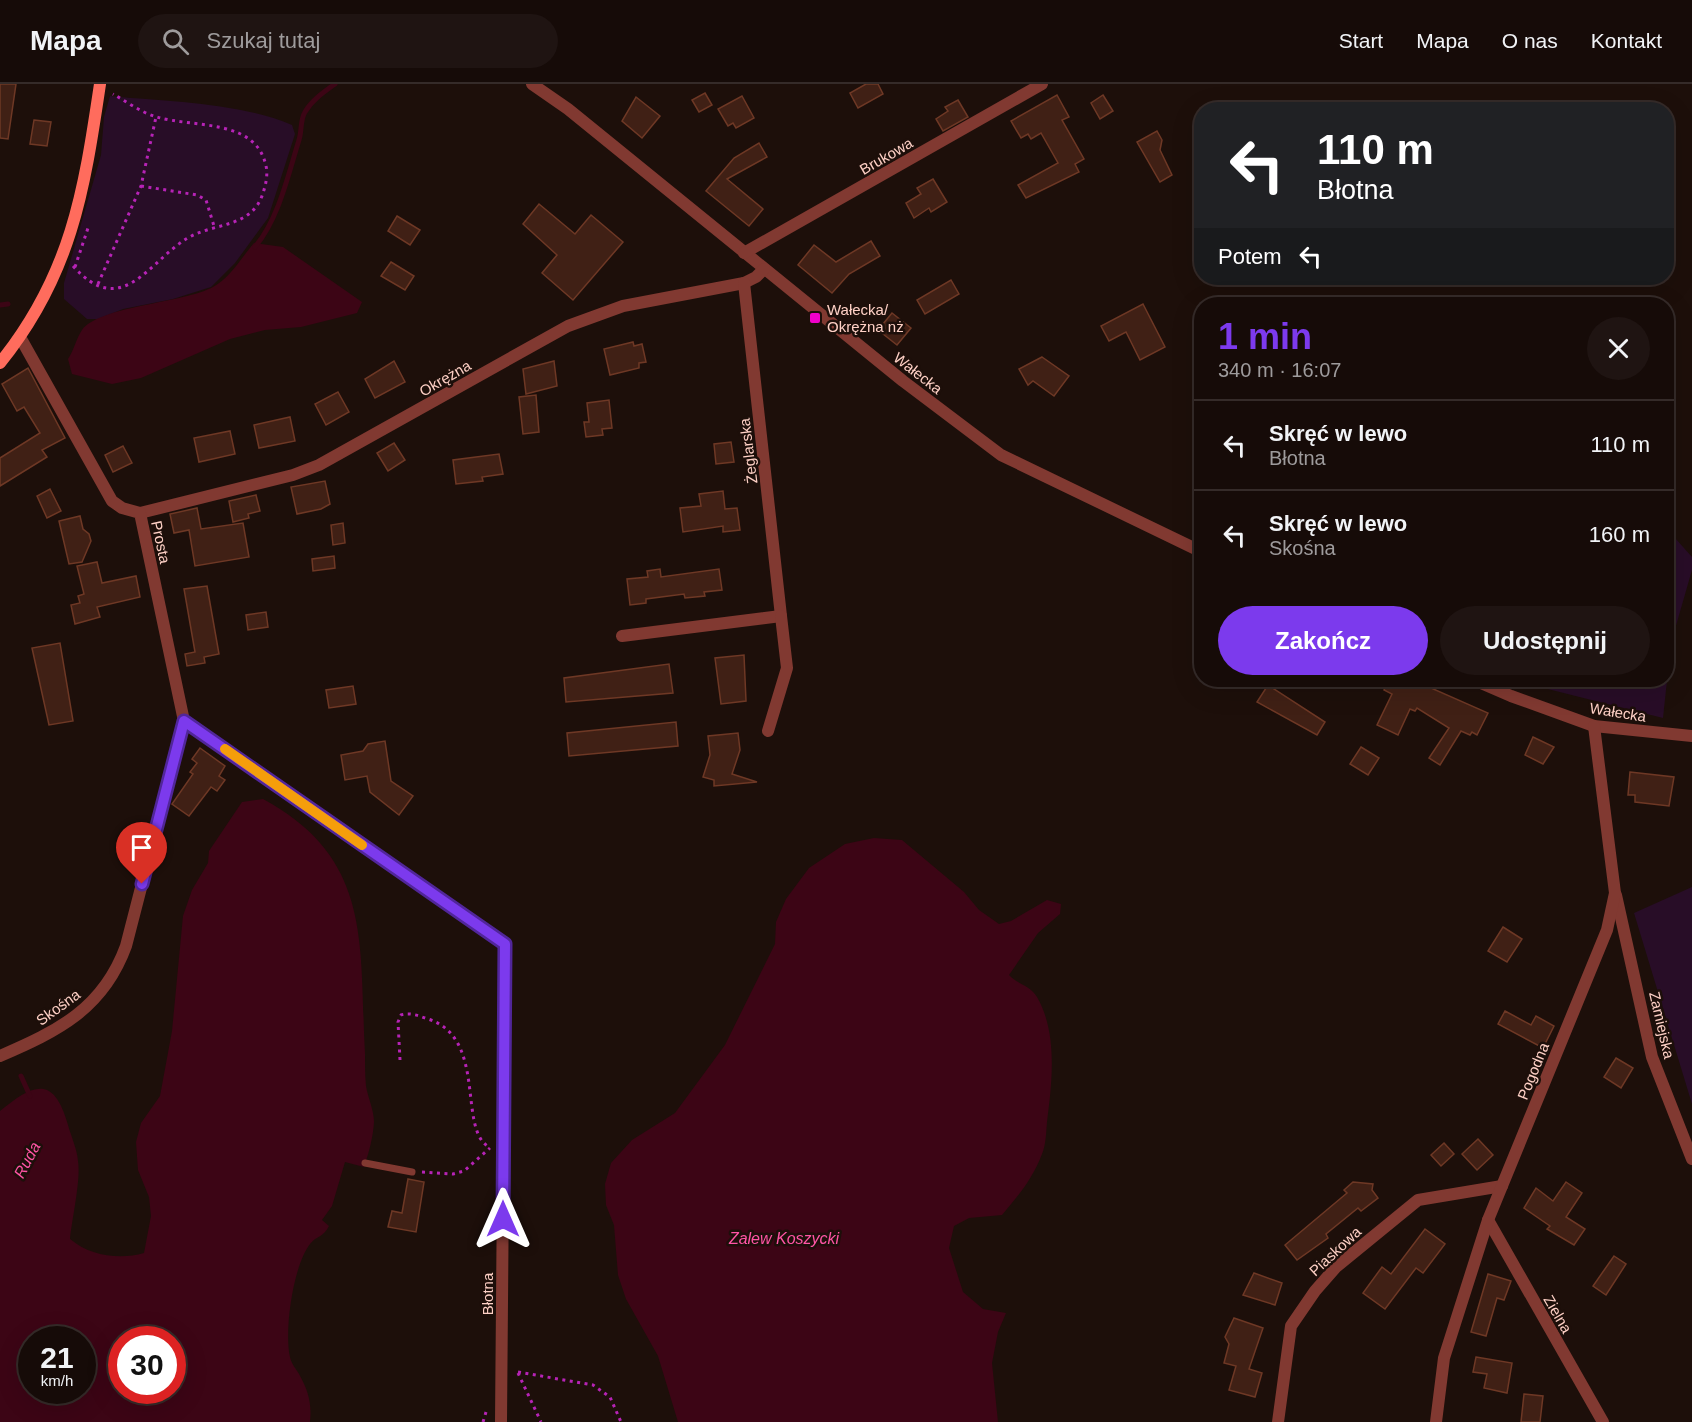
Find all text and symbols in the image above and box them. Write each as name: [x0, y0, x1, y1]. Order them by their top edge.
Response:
search box: [138, 14, 558, 68]
text: Mapa: [30, 25, 102, 56]
icon: search: [159, 25, 192, 58]
text: Szukaj tutaj: [207, 28, 320, 53]
text: Start: [1339, 29, 1383, 52]
text: Mapa: [1416, 29, 1469, 52]
text: O nas: [1502, 29, 1558, 52]
text: Kontakt: [1591, 29, 1662, 52]
icon: left: [1218, 126, 1296, 204]
text: 110 m: [1317, 126, 1434, 173]
street label: Brukowa: [856, 134, 916, 178]
text: Błotna: [1317, 175, 1394, 205]
icon: left: [1294, 240, 1327, 273]
text: Potem: [1218, 244, 1282, 269]
place label: Wałecka/ Okrężna nż: [827, 301, 904, 335]
marker: Wałecka/ Okrężna nż: [808, 311, 822, 325]
text: 1 min: [1218, 316, 1312, 357]
button: close: [1587, 317, 1650, 380]
street label: Wałecka: [890, 349, 946, 398]
street label: Okrężna: [416, 356, 474, 400]
text: 340 m · 16:07: [1218, 359, 1341, 381]
street label: Żeglarska: [735, 417, 760, 485]
text: Skręć w lewo: [1269, 421, 1407, 446]
icon: left: [1218, 429, 1251, 462]
text: 110 m: [1590, 432, 1650, 457]
text: Błotna: [1269, 447, 1326, 469]
text: Skręć w lewo: [1269, 511, 1407, 536]
street label: Prosta: [148, 519, 174, 566]
icon: left: [1218, 519, 1251, 552]
text: 160 m: [1589, 522, 1650, 547]
text: Skośna: [1269, 537, 1336, 559]
button: Zakończ: [1218, 606, 1428, 675]
button: Udostępnij: [1440, 606, 1650, 675]
street label: Wałecka: [1589, 699, 1648, 725]
pin: [116, 822, 167, 884]
icon: arrive: [125, 831, 158, 864]
street label: Skośna: [33, 985, 84, 1029]
street label: Zamiejska: [1646, 990, 1678, 1061]
street label: Pogodna: [1514, 1039, 1552, 1102]
water label: Ruda: [11, 1139, 44, 1181]
position arrow: [471, 1187, 535, 1251]
street label: Piaskowa: [1306, 1222, 1365, 1279]
water label: Zalew Koszycki: [728, 1230, 840, 1247]
street label: Błotna: [479, 1272, 496, 1315]
street label: Zielna: [1540, 1292, 1576, 1337]
speed limit sign: 30: [108, 1326, 186, 1404]
text: 21: [40, 1341, 74, 1374]
text: km/h: [41, 1372, 73, 1389]

